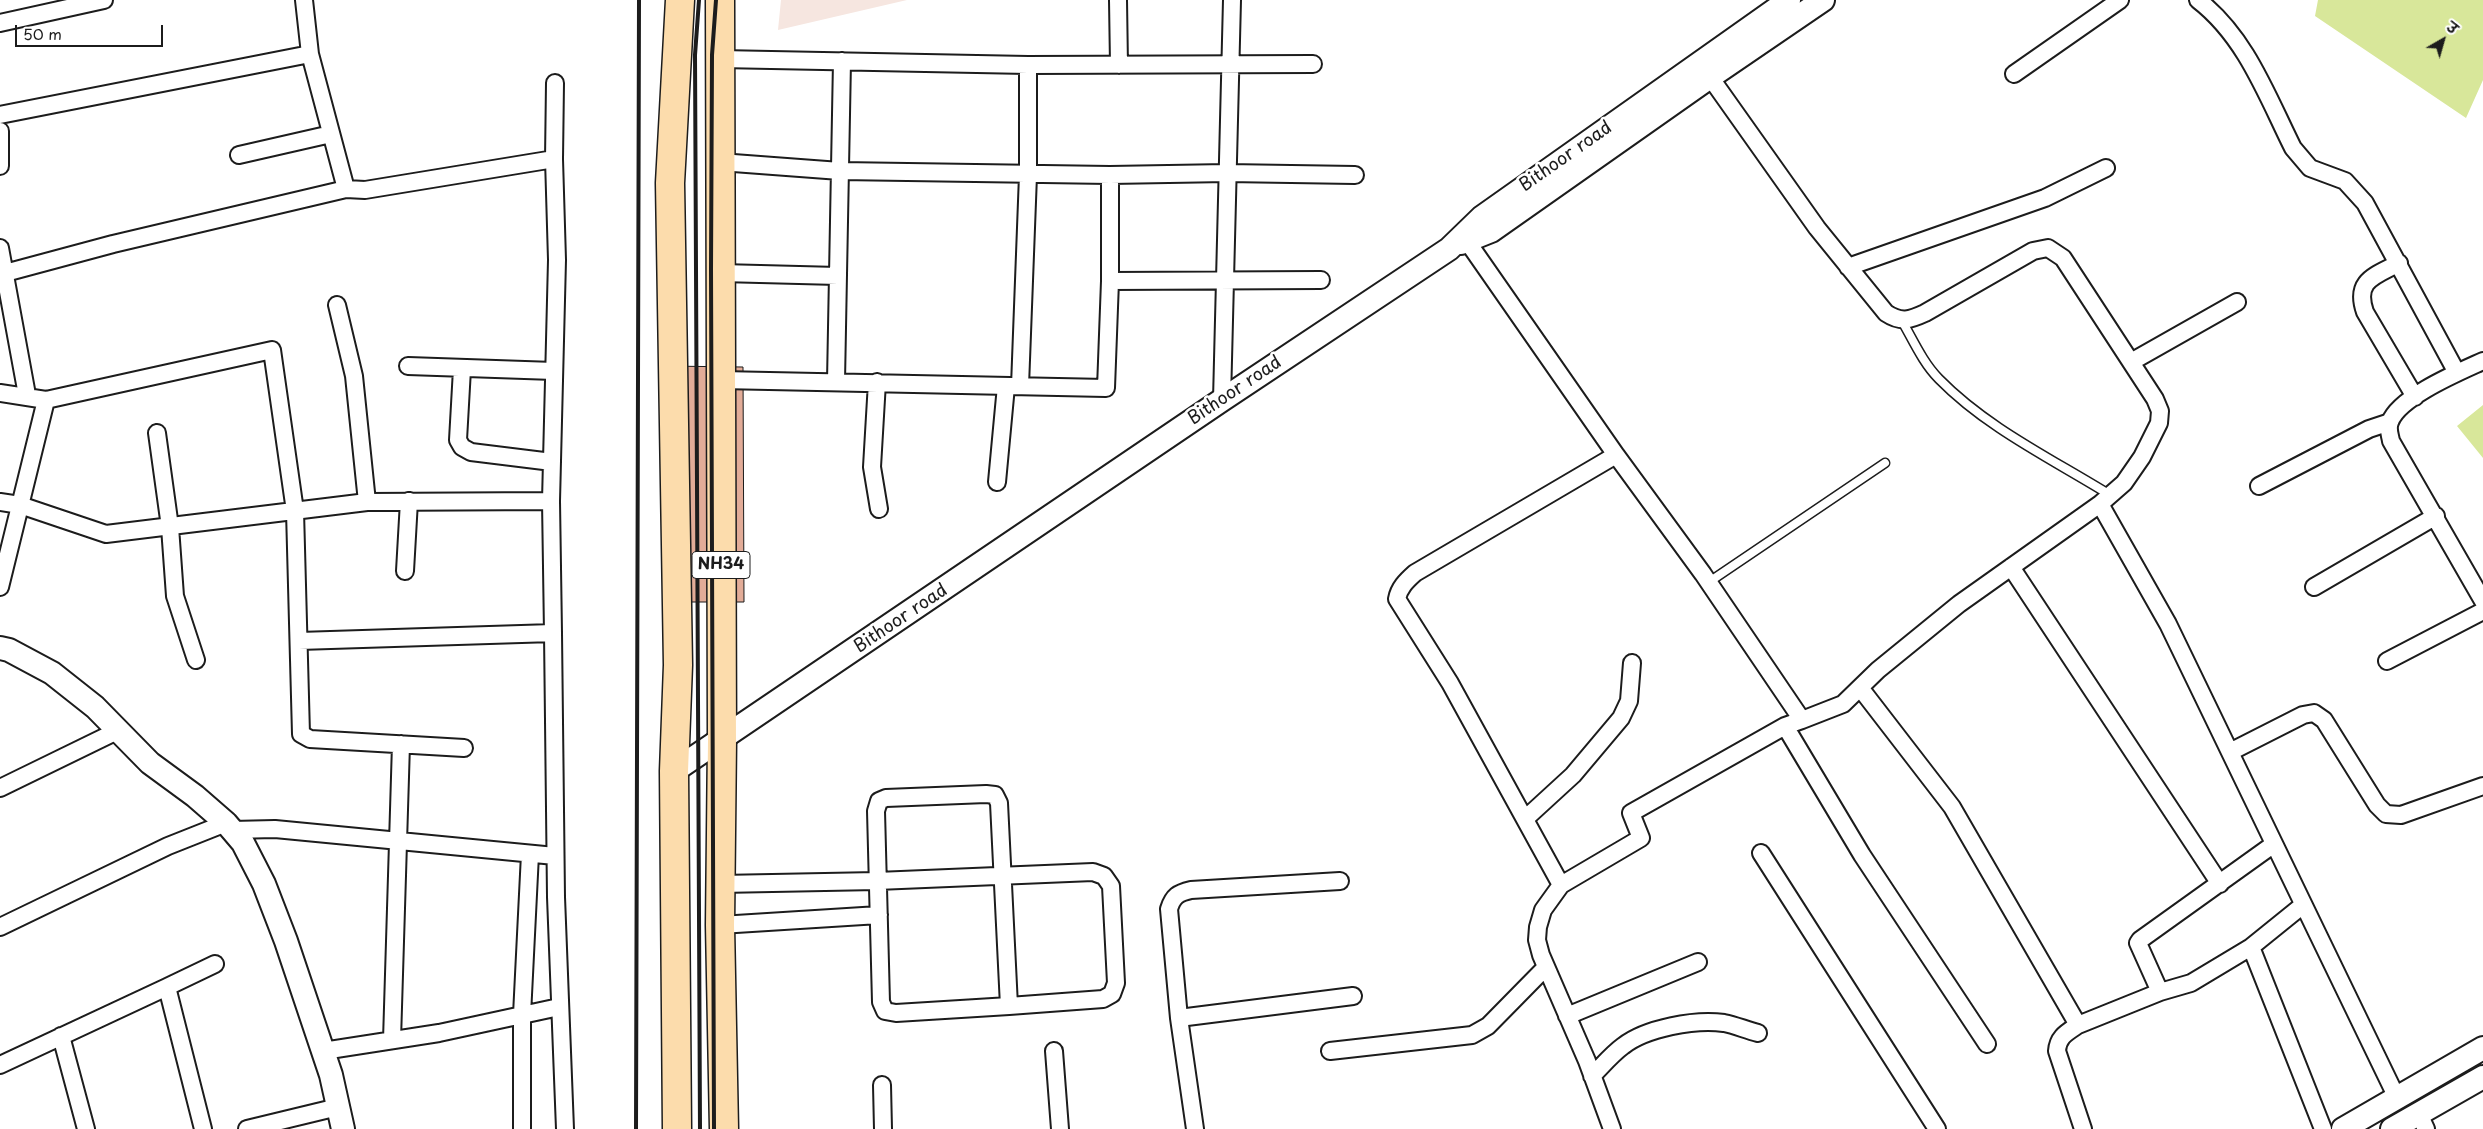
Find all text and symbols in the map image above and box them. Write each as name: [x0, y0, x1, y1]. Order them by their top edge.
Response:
scale bar: [18, 15, 165, 47]
north arrow: [2418, 15, 2468, 65]
text: उ: [2442, 17, 2463, 39]
text: 50 m: [23, 22, 62, 45]
street label: Bithoor road: [1516, 117, 1616, 197]
street label: Bithoor road: [1184, 352, 1286, 430]
road number: NH34: [692, 552, 750, 578]
street label: Bithoor road: [850, 580, 952, 658]

